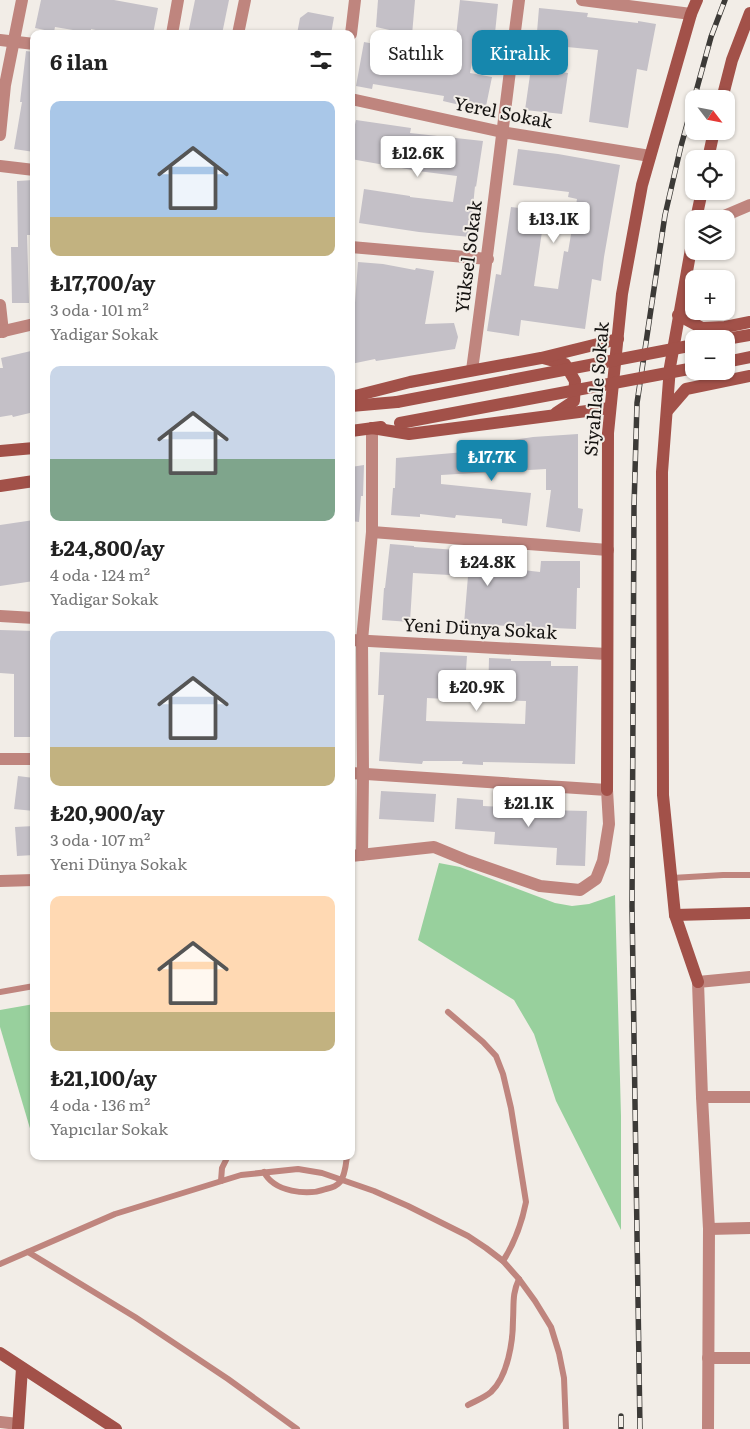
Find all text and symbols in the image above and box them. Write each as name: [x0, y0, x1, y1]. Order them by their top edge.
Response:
chip: Satılık: [370, 30, 462, 75]
chip: Kiralık: [472, 30, 568, 75]
text: 6 ilan: [50, 45, 108, 76]
icon: filters: [307, 46, 335, 74]
street label: Yerel Sokak: [452, 89, 556, 135]
north arrow: [685, 90, 735, 140]
map controls: [685, 90, 735, 380]
icon: home: [148, 133, 238, 223]
pin: ₺12.6K: [377, 136, 459, 178]
text: ₺12.6K: [392, 140, 444, 164]
button: locate: [685, 150, 735, 200]
street label: Yüksel Sokak: [447, 198, 488, 315]
pin: ₺13.1K: [513, 202, 595, 244]
text: ₺13.1K: [529, 206, 579, 230]
button: layers: [685, 210, 735, 260]
text: ₺17,700/ay: [50, 266, 155, 297]
button: +: [685, 270, 735, 320]
text: 3 oda · 101 m²: [50, 297, 149, 321]
street label: Siyahlale Sokak: [576, 319, 615, 457]
text: Yadigar Sokak: [50, 321, 158, 345]
button: −: [685, 330, 735, 380]
icon: home: [148, 398, 238, 488]
pin: ₺17.7K: [451, 440, 533, 482]
text: ₺17.7K: [468, 444, 516, 468]
text: ₺24,800/ay: [50, 531, 164, 562]
pin: ₺24.8K: [447, 544, 529, 587]
text: ₺24.8K: [460, 549, 516, 573]
text: 4 oda · 124 m²: [50, 562, 150, 586]
text: Yadigar Sokak: [50, 586, 158, 610]
street label: Yeni Dünya Sokak: [402, 610, 559, 645]
icon: home: [148, 663, 238, 753]
pin: ₺20.9K: [436, 670, 518, 712]
text: ₺20.9K: [449, 674, 505, 698]
pin: ₺21.1K: [488, 786, 570, 828]
text: ₺21.1K: [504, 790, 554, 814]
text: ₺20,900/ay: [50, 796, 164, 827]
text: 3 oda · 107 m²: [50, 827, 150, 851]
text: Yeni Dünya Sokak: [50, 851, 187, 875]
icon: home: [148, 928, 238, 1018]
text: ₺21,100/ay: [50, 1061, 157, 1092]
text: 4 oda · 136 m²: [50, 1092, 150, 1116]
text: Yapıcılar Sokak: [50, 1116, 168, 1140]

